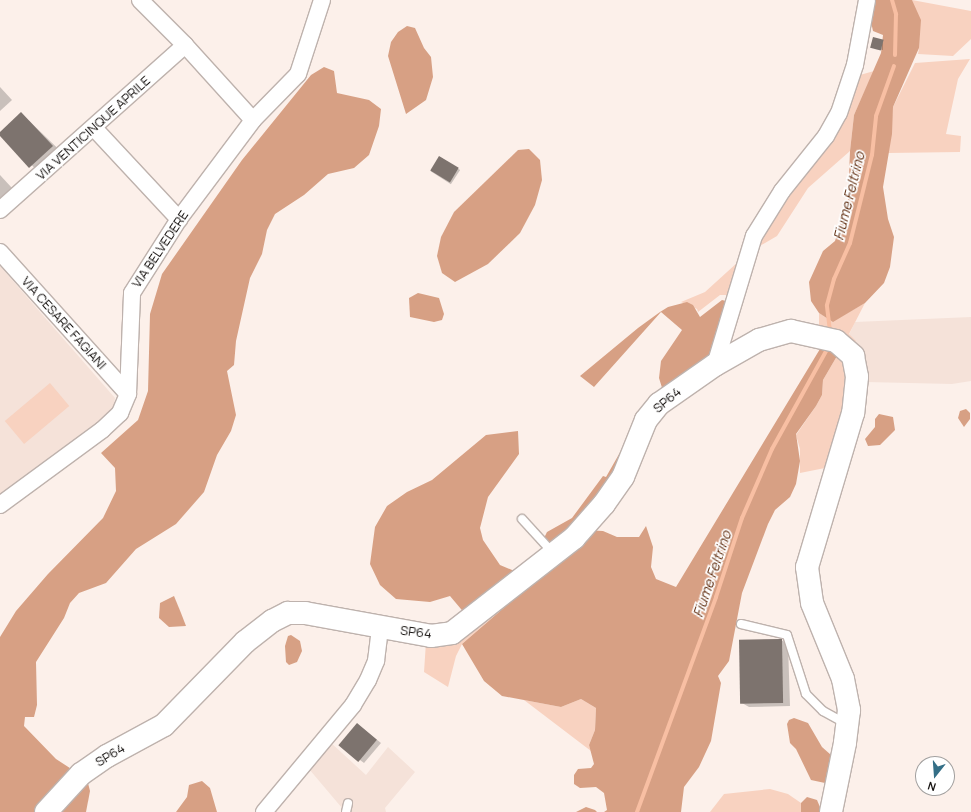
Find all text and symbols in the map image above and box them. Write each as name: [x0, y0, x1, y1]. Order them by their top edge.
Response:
street label: VIA VENTICINQUE APRILE: [33, 73, 153, 183]
water label: Fiume Feltrino: [830, 150, 868, 242]
street label: VIA BELVEDERE: [128, 207, 192, 291]
street label: VIA CESARE FAGIANI: [18, 273, 110, 373]
street label: SP64: [650, 384, 684, 416]
water label: Fiume Feltrino: [689, 529, 735, 619]
street label: SP64: [399, 622, 433, 642]
street label: SP64: [92, 740, 128, 770]
north arrow: [915, 756, 955, 796]
text: N: [926, 779, 938, 795]

